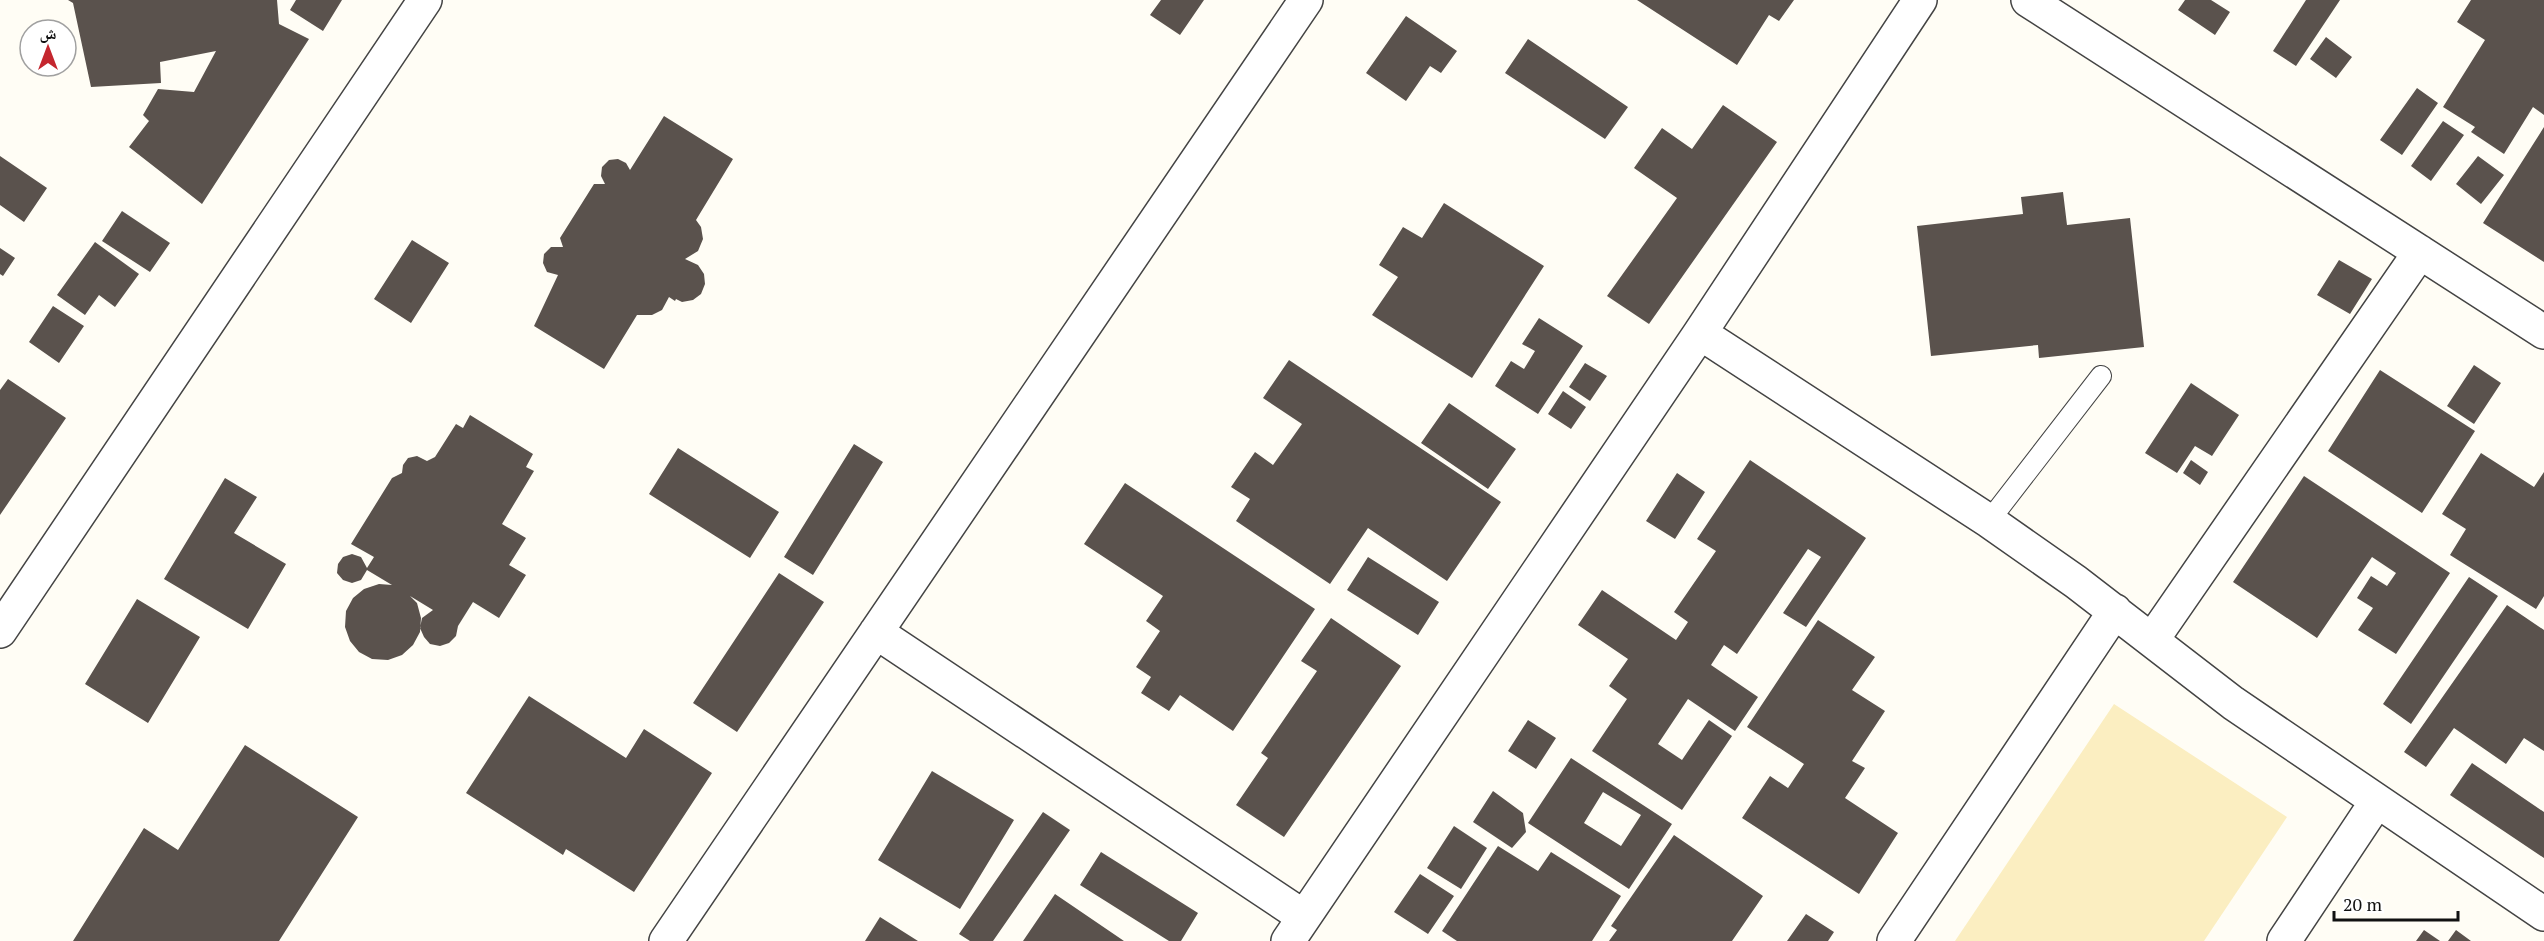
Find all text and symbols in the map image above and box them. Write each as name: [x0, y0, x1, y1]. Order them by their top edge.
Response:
north arrow: [18, 18, 78, 78]
text: ش: [40, 22, 57, 44]
scale bar: [2334, 884, 2458, 922]
text: 20 m: [2343, 892, 2383, 916]

